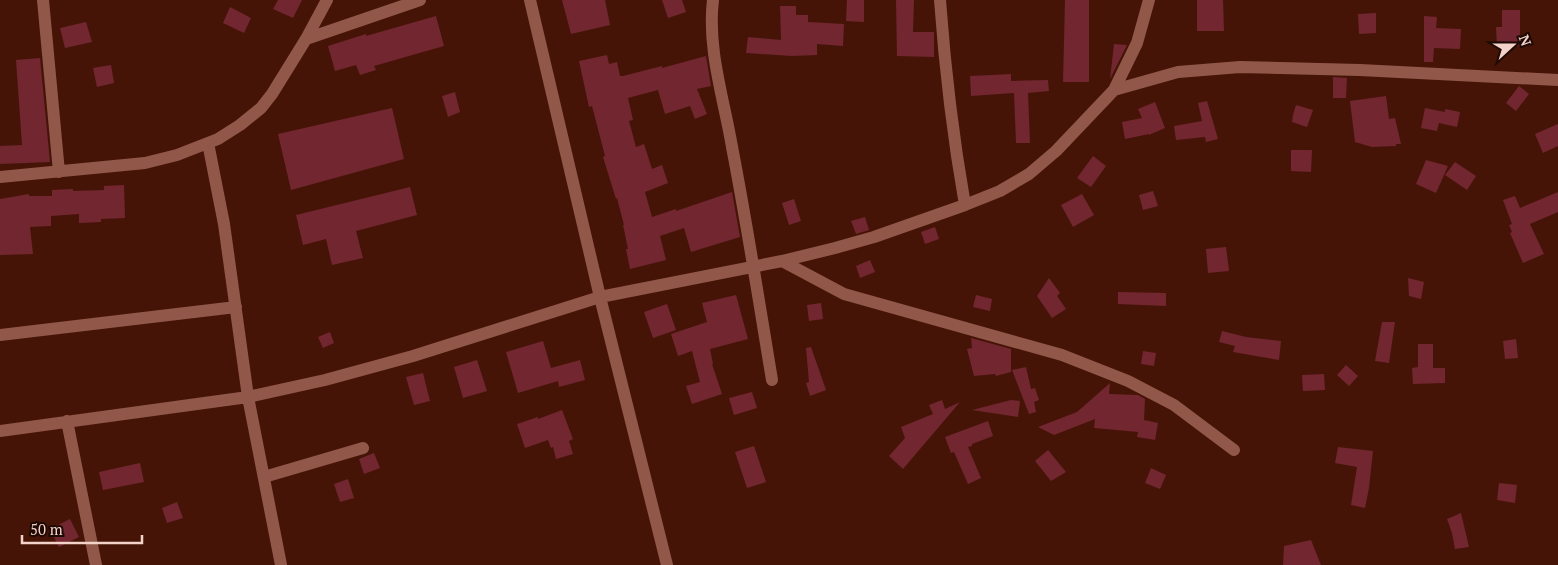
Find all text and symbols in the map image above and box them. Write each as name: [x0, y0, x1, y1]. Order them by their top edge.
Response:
north arrow: [1488, 20, 1538, 70]
text: N: [1515, 32, 1537, 49]
scale bar: [22, 512, 142, 544]
text: 50 m: [30, 519, 63, 539]

